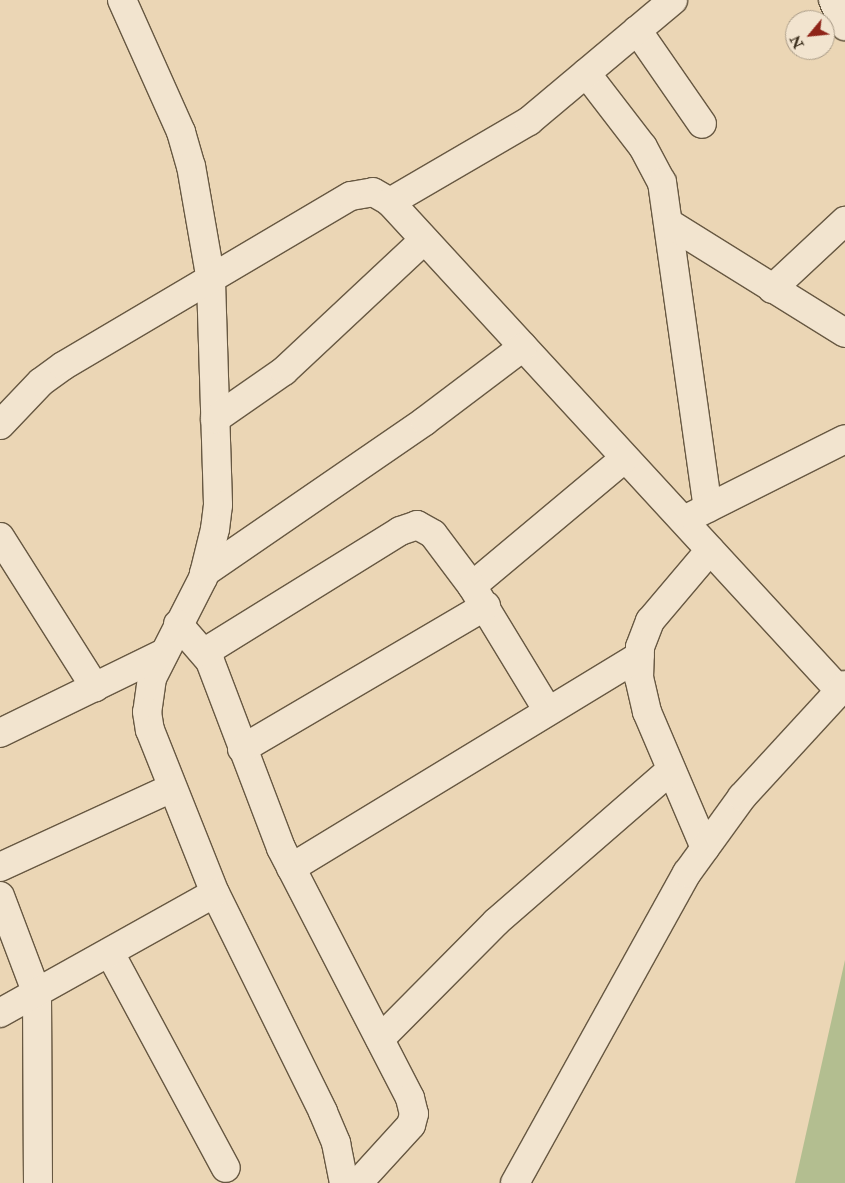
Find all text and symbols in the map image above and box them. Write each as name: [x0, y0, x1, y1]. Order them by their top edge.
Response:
north arrow: [785, 10, 835, 60]
text: N: [787, 32, 808, 51]

